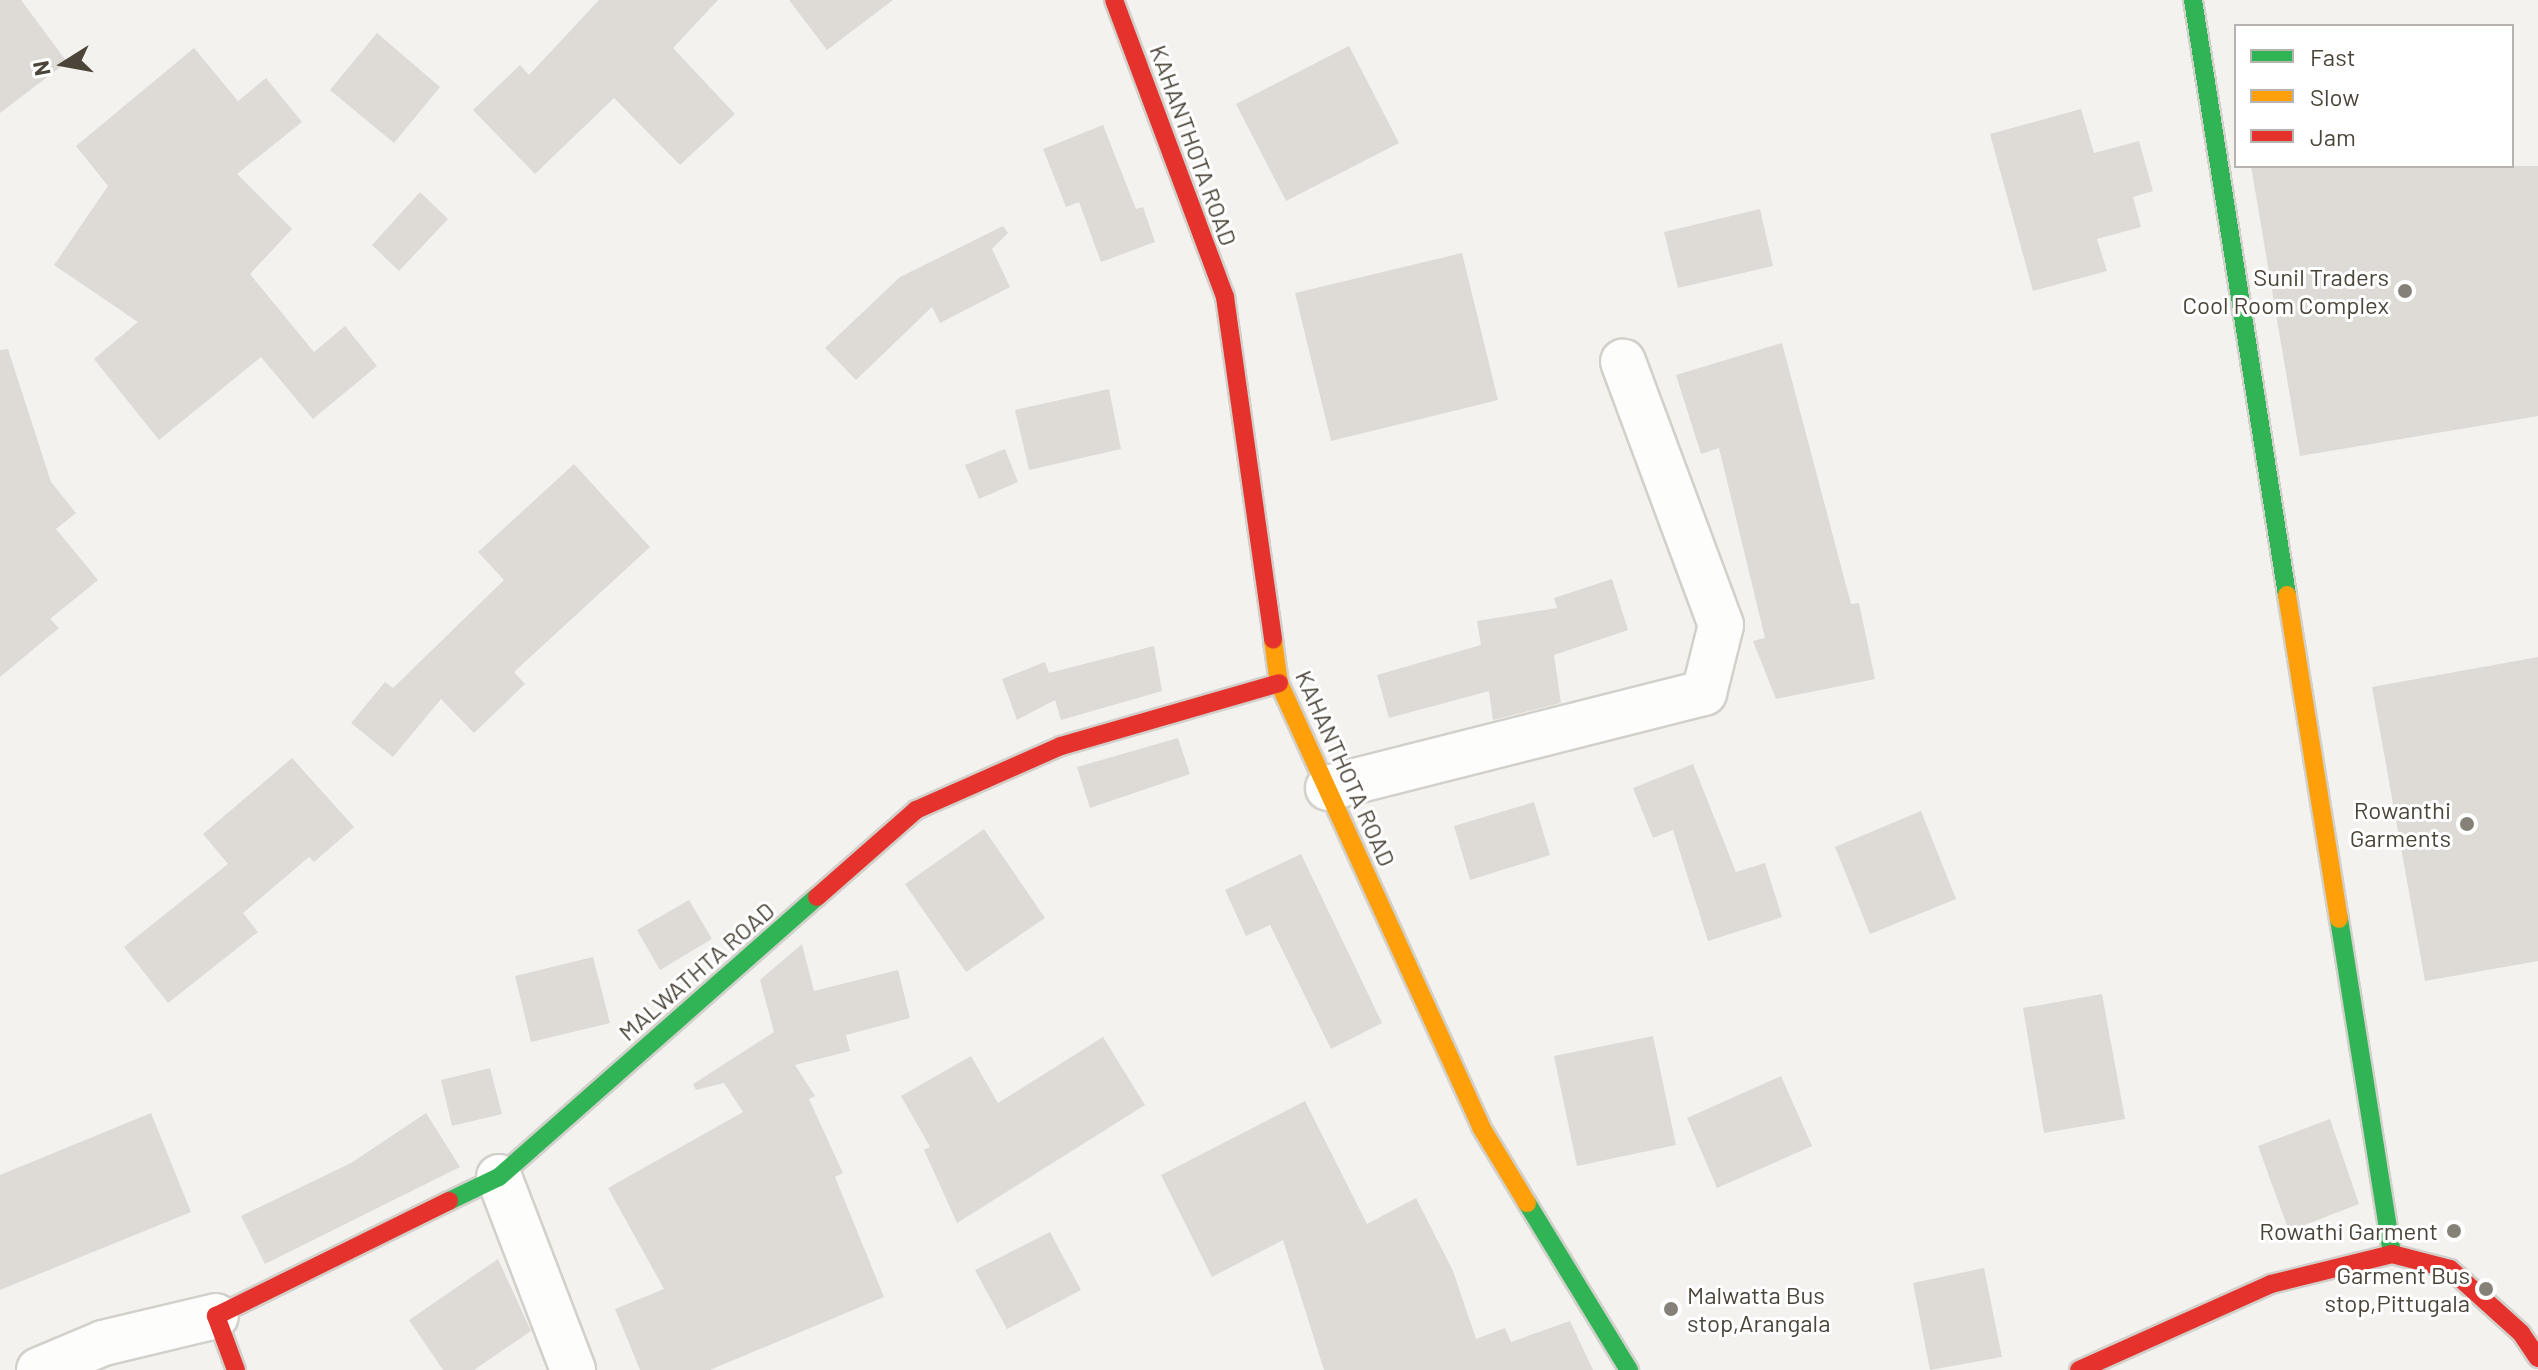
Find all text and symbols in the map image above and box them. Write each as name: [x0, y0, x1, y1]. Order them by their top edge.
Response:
north arrow: [24, 24, 104, 104]
legend: [2234, 24, 2514, 168]
street label: KAHANTHOTA ROAD: [1144, 41, 1244, 249]
text: Fast: [2310, 42, 2355, 71]
text: N: [26, 59, 55, 78]
text: Slow: [2310, 82, 2359, 111]
text: Jam: [2310, 122, 2356, 151]
place label: Sunil Traders Cool Room Complex: [2182, 263, 2389, 319]
marker: Sunil Traders Cool Room Complex: [2396, 282, 2414, 300]
street label: KAHANTHOTA ROAD: [1290, 666, 1402, 870]
place label: Rowanthi Garments: [2350, 796, 2451, 852]
marker: Rowanthi Garments: [2458, 815, 2476, 833]
street label: MALWATHTA ROAD: [612, 896, 780, 1046]
place label: Rowathi Garment: [2259, 1217, 2438, 1245]
marker: Rowathi Garment: [2445, 1222, 2463, 1240]
place label: Garment Bus stop,Pittugala: [2324, 1261, 2470, 1317]
marker: Garment Bus stop,Pittugala: [2477, 1280, 2495, 1298]
place label: Malwatta Bus stop,Arangala: [1687, 1281, 1830, 1337]
marker: Malwatta Bus stop,Arangala: [1662, 1300, 1680, 1318]

